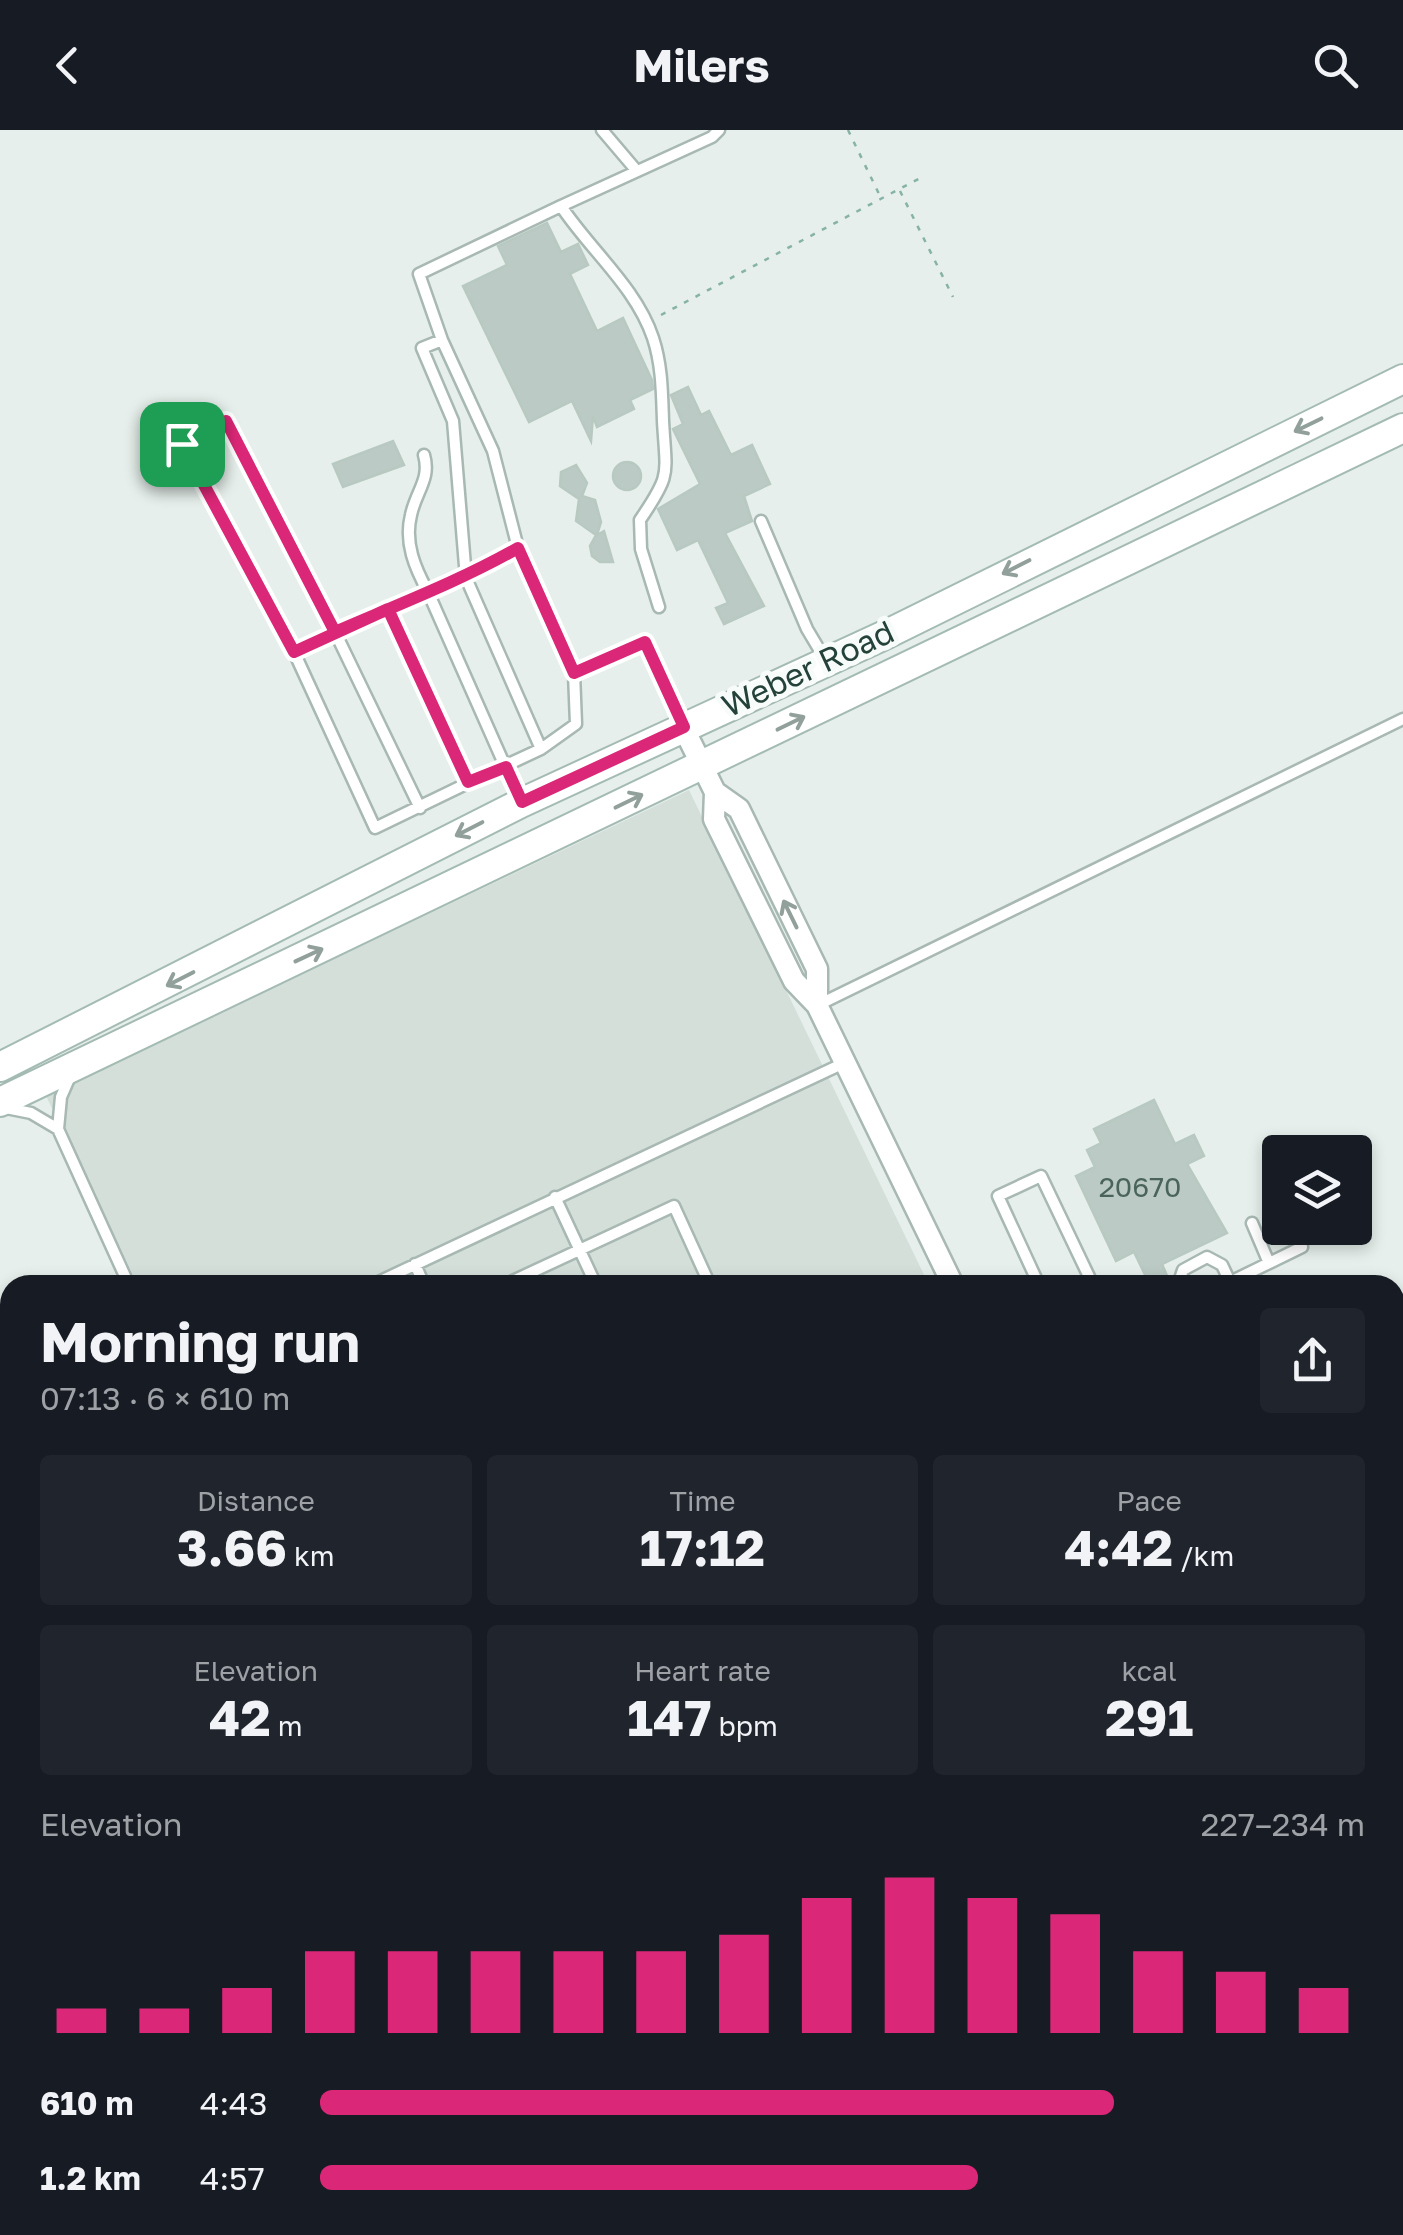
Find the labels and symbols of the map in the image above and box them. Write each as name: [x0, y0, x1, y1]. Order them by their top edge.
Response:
pin: [140, 402, 225, 487]
one-way arrow: [1294, 416, 1324, 435]
one-way arrow: [1001, 558, 1031, 577]
street label: Weber Road: [716, 612, 899, 724]
one-way arrow: [776, 713, 805, 732]
one-way arrow: [614, 791, 644, 810]
one-way arrow: [455, 820, 484, 839]
one-way arrow: [780, 900, 799, 930]
one-way arrow: [294, 945, 324, 964]
one-way arrow: [166, 970, 196, 989]
house number: 20670: [1099, 1170, 1181, 1203]

